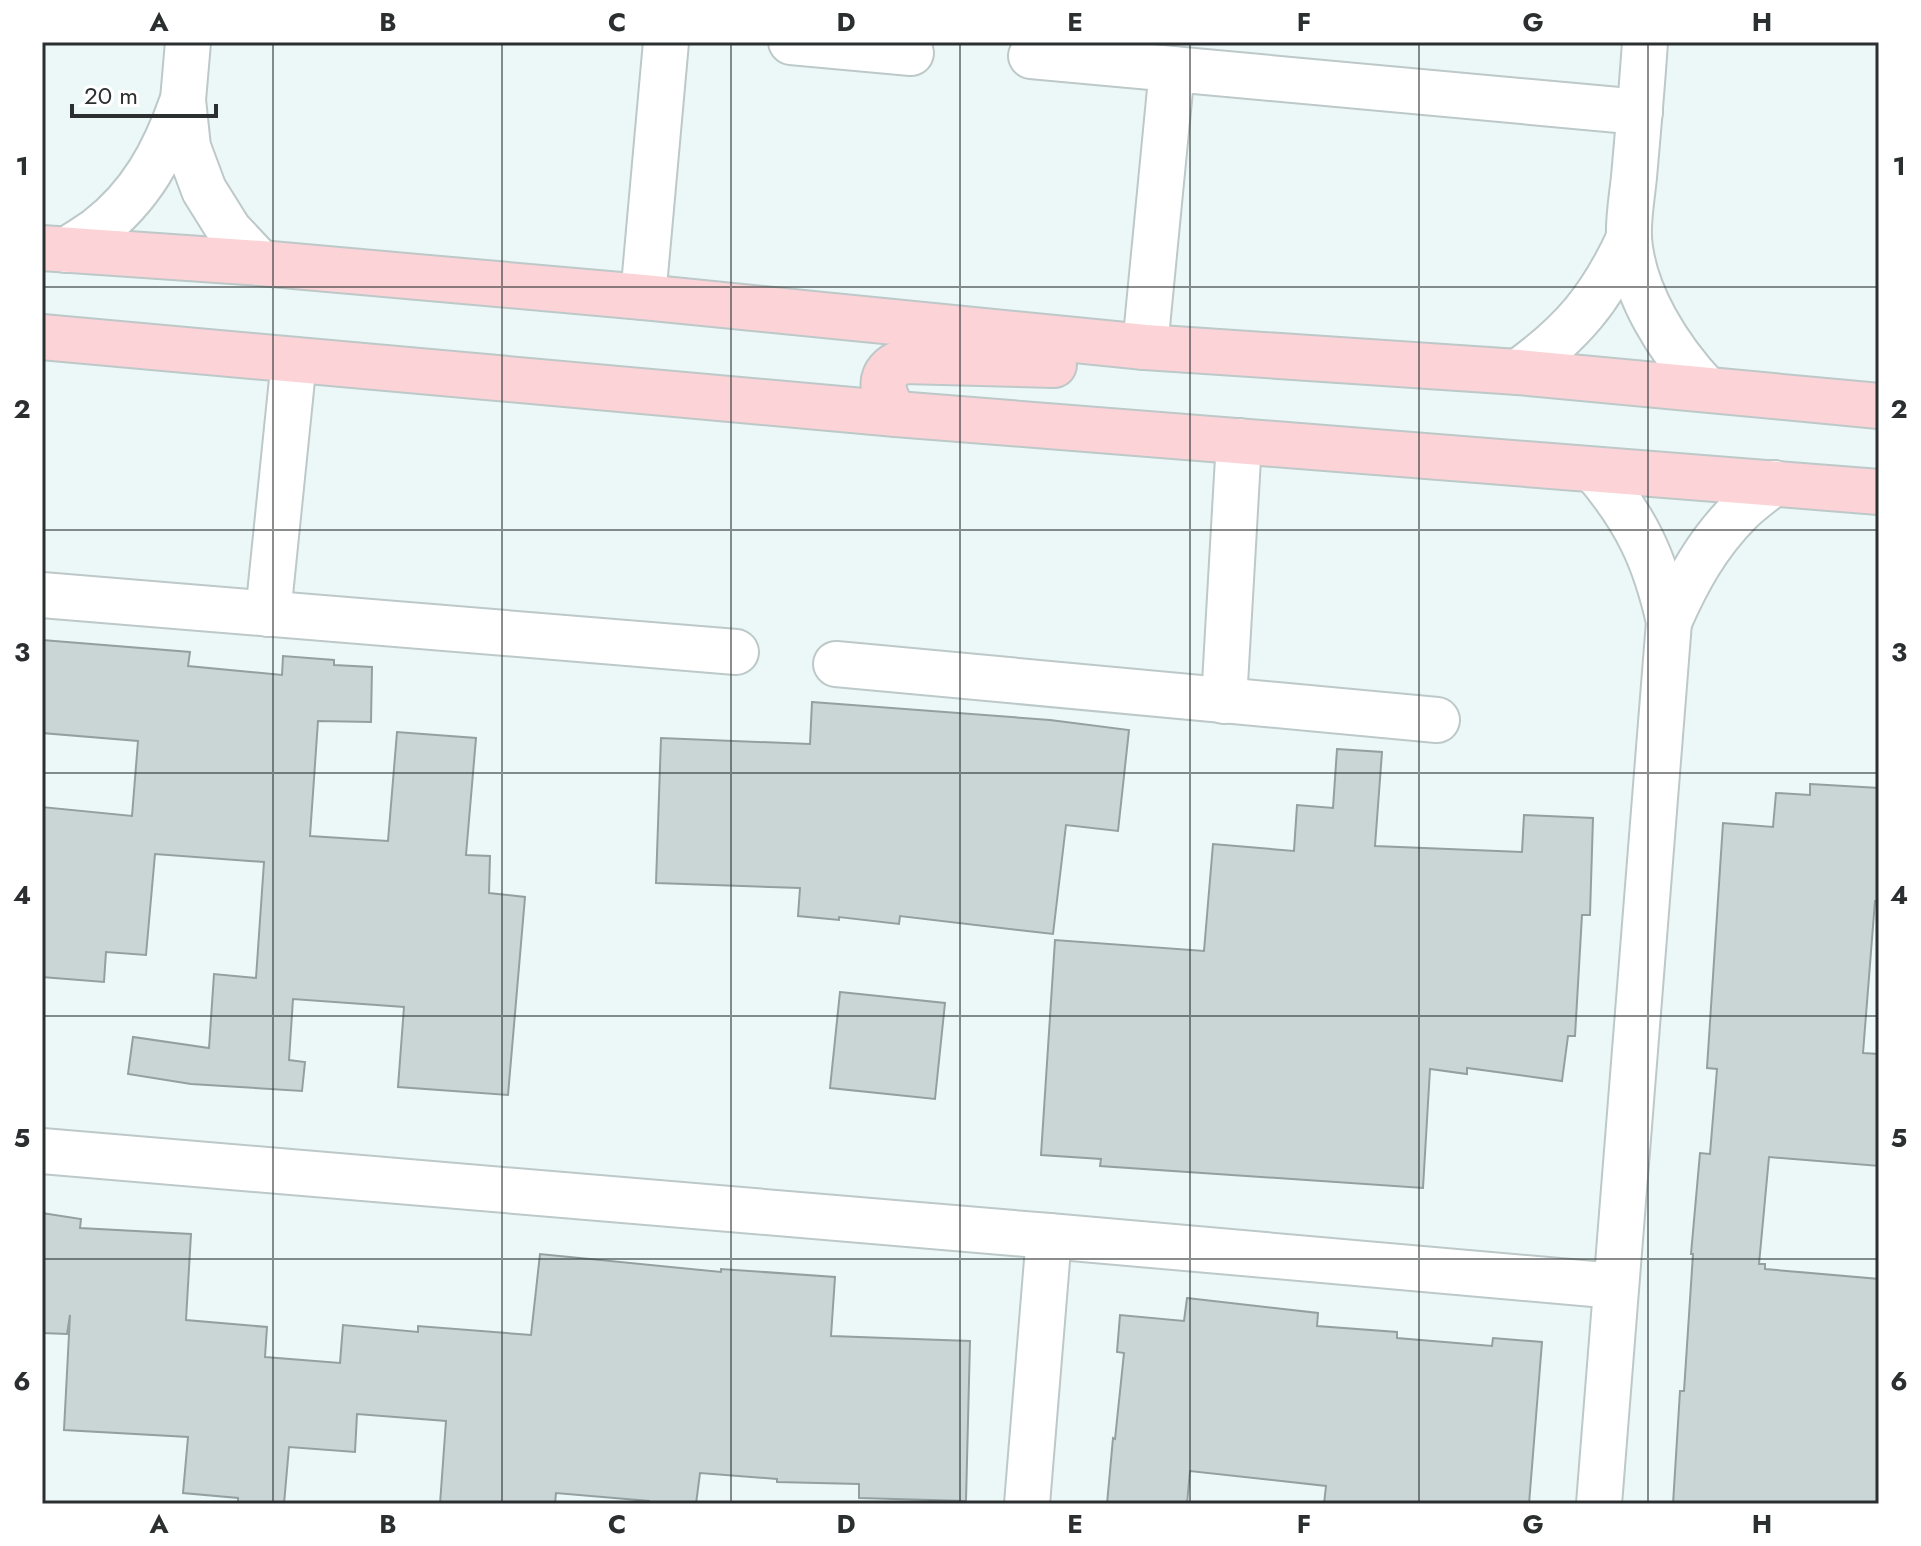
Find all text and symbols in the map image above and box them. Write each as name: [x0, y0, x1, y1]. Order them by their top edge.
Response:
text: A: [148, 3, 169, 41]
text: B: [379, 3, 397, 41]
text: C: [608, 3, 626, 41]
text: D: [836, 3, 856, 41]
text: E: [1067, 3, 1083, 41]
text: F: [1297, 3, 1311, 41]
text: G: [1522, 3, 1544, 41]
text: H: [1752, 3, 1772, 41]
scale bar: [72, 68, 216, 118]
text: 20 m: [84, 78, 138, 113]
text: 1: [15, 147, 29, 185]
text: 1: [1892, 147, 1906, 185]
text: 2: [13, 390, 31, 428]
text: 2: [1890, 390, 1908, 428]
text: 3: [14, 633, 30, 671]
text: 3: [1891, 633, 1907, 671]
text: 4: [13, 876, 31, 914]
text: 4: [1890, 876, 1908, 914]
text: 5: [14, 1119, 30, 1157]
text: 5: [1891, 1119, 1907, 1157]
text: 6: [13, 1362, 31, 1400]
text: 6: [1890, 1362, 1908, 1400]
text: A: [148, 1505, 169, 1543]
text: B: [379, 1505, 397, 1543]
text: C: [608, 1505, 626, 1543]
text: D: [836, 1505, 856, 1543]
text: E: [1067, 1505, 1083, 1543]
text: F: [1297, 1505, 1311, 1543]
text: G: [1522, 1505, 1544, 1543]
text: H: [1752, 1505, 1772, 1543]

